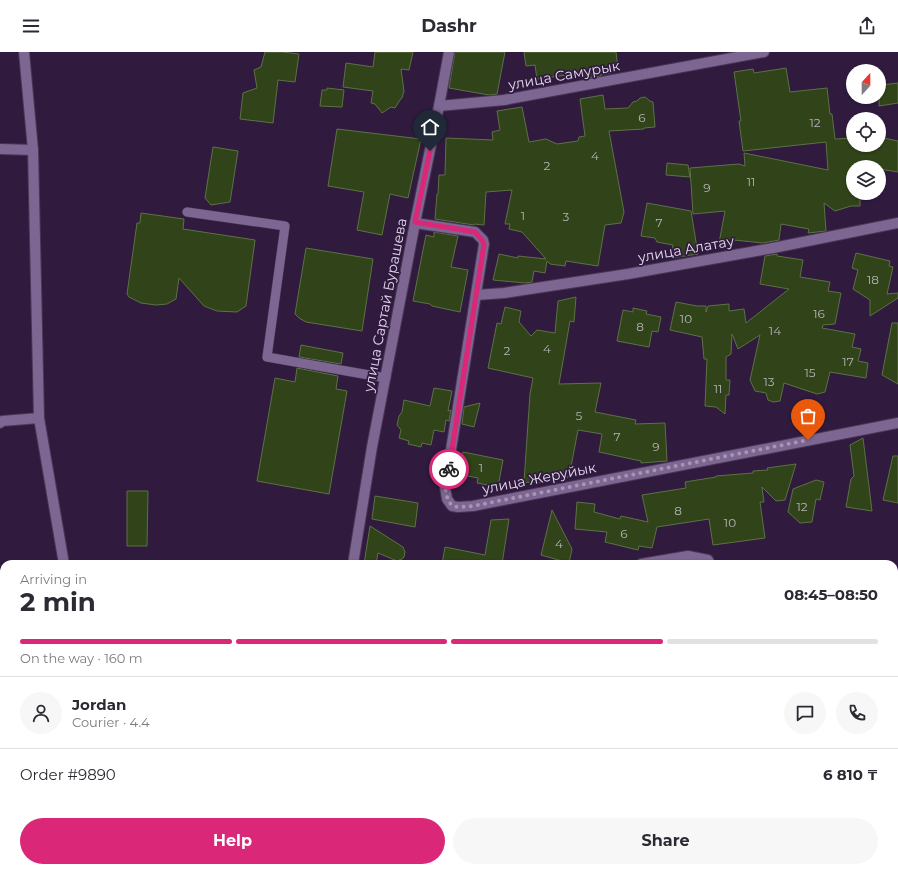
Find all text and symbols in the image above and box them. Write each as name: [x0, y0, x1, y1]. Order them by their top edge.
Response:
icon: menu: [20, 15, 42, 37]
text: Dashr: [421, 15, 477, 37]
icon: share: [856, 15, 878, 37]
street label: улица Самурык: [506, 56, 621, 94]
north arrow: [846, 64, 886, 104]
map controls: [846, 64, 886, 200]
pin: [413, 110, 447, 151]
house number: 6: [638, 110, 646, 125]
button: locate: [846, 112, 886, 152]
house number: 12: [809, 115, 821, 130]
icon: home: [419, 116, 441, 138]
house number: 4: [591, 148, 599, 163]
house number: 2: [544, 158, 551, 173]
button: layers: [846, 160, 886, 200]
house number: 11: [747, 174, 755, 189]
house number: 9: [703, 180, 711, 195]
house number: 1: [521, 208, 525, 223]
house number: 3: [563, 209, 570, 224]
house number: 7: [655, 215, 663, 230]
street label: улица Сартай Бурашева: [359, 217, 411, 394]
street label: улица Алатау: [635, 232, 736, 266]
house number: 18: [867, 272, 879, 287]
house number: 16: [813, 306, 825, 321]
house number: 10: [680, 311, 692, 326]
house number: 8: [636, 319, 644, 334]
house number: 14: [769, 323, 781, 338]
house number: 4: [543, 341, 551, 356]
house number: 2: [504, 343, 511, 358]
house number: 17: [842, 354, 854, 369]
house number: 15: [804, 365, 816, 380]
house number: 13: [763, 374, 775, 389]
house number: 11: [714, 381, 722, 396]
pin: [791, 399, 825, 440]
icon: bag: [797, 405, 819, 427]
house number: 5: [576, 408, 583, 423]
house number: 7: [613, 429, 621, 444]
house number: 9: [652, 439, 660, 454]
courier: [429, 449, 469, 489]
icon: bike: [438, 458, 460, 480]
street label: улица Жеруйык: [479, 458, 598, 498]
house number: 1: [479, 460, 483, 475]
house number: 12: [796, 499, 808, 514]
house number: 8: [674, 503, 682, 518]
house number: 10: [724, 515, 736, 530]
house number: 6: [620, 526, 628, 541]
house number: 4: [555, 536, 563, 551]
text: Arriving in: [20, 571, 87, 587]
text: 08:45–08:50: [784, 585, 878, 604]
text: 2 min: [20, 586, 96, 618]
text: On the way · 160 m: [20, 650, 143, 666]
button: person: [20, 692, 62, 734]
button: chat: [784, 692, 826, 734]
button: phone: [836, 692, 878, 734]
text: Jordan: [72, 695, 126, 714]
text: Courier · 4.4: [72, 714, 150, 730]
text: Order #9890: [20, 765, 116, 784]
text: 6 810 ₸: [823, 765, 878, 784]
button: Help: [20, 818, 445, 864]
button: Share: [453, 818, 878, 864]

